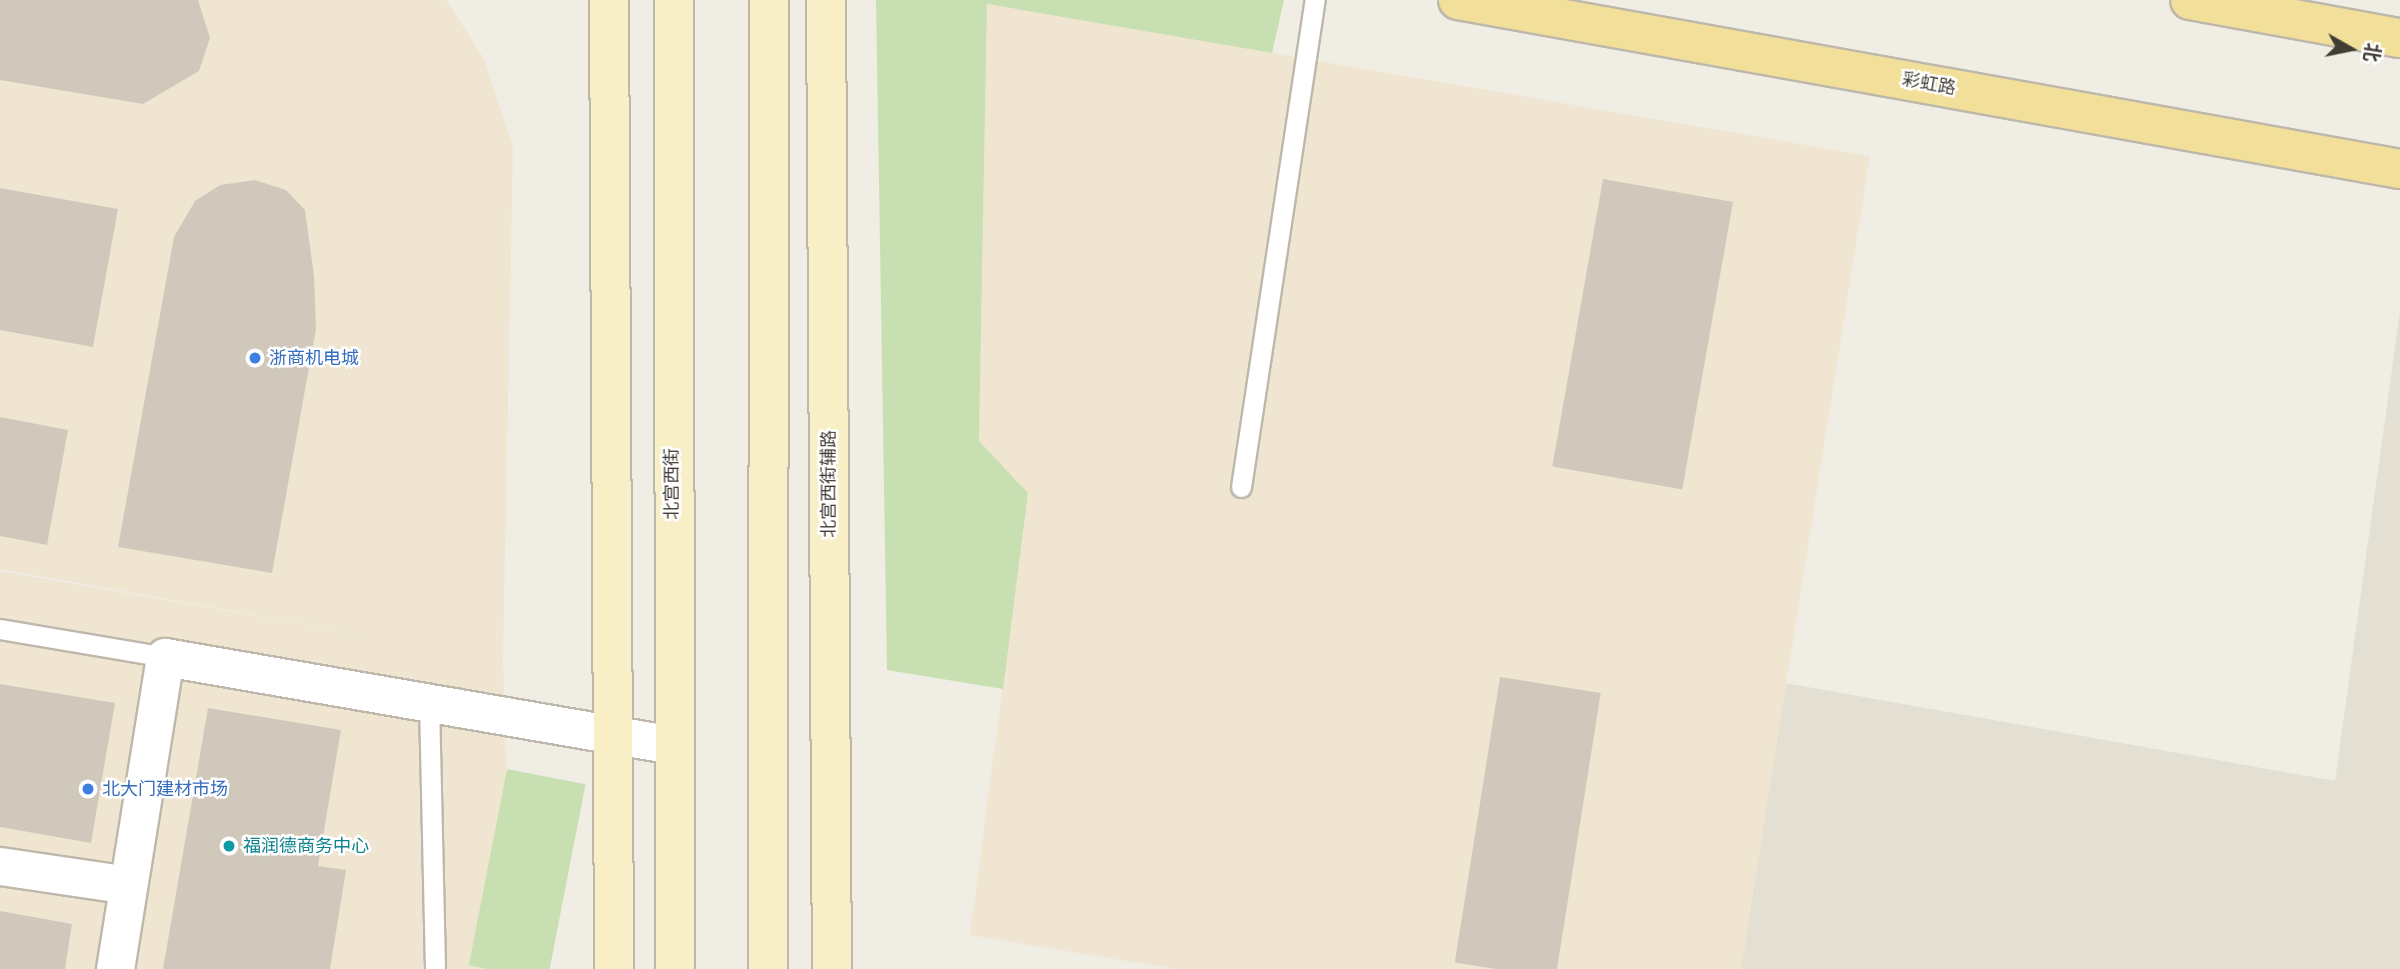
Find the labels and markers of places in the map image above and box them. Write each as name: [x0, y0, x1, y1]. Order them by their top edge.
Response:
place label: 浙商机电城: [269, 347, 359, 369]
marker: 浙商机电城: [247, 350, 263, 366]
place label: 北大门建材市场: [102, 778, 228, 800]
marker: 北大门建材市场: [80, 781, 96, 797]
place label: 福润德商务中心: [243, 835, 369, 857]
marker: 福润德商务中心: [221, 838, 237, 854]

